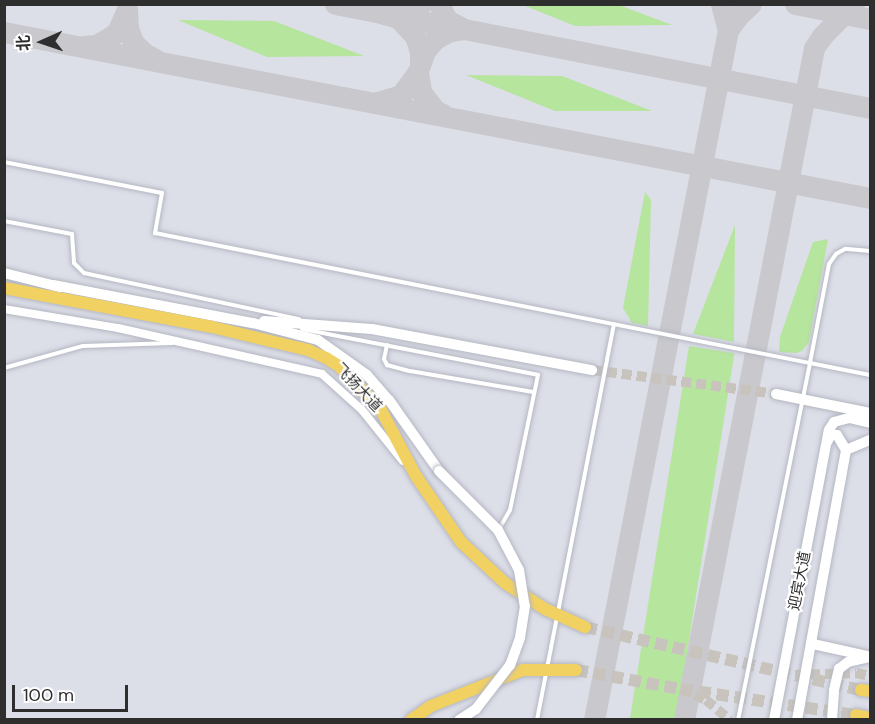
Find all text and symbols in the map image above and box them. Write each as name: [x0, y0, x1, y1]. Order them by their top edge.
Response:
north arrow: [12, 12, 72, 72]
text: 北: [13, 34, 34, 52]
street label: 飞扬大道: [331, 360, 385, 416]
street label: 迎宾大道: [785, 550, 815, 612]
scale bar: [15, 673, 130, 711]
text: 100 m: [23, 683, 74, 707]

